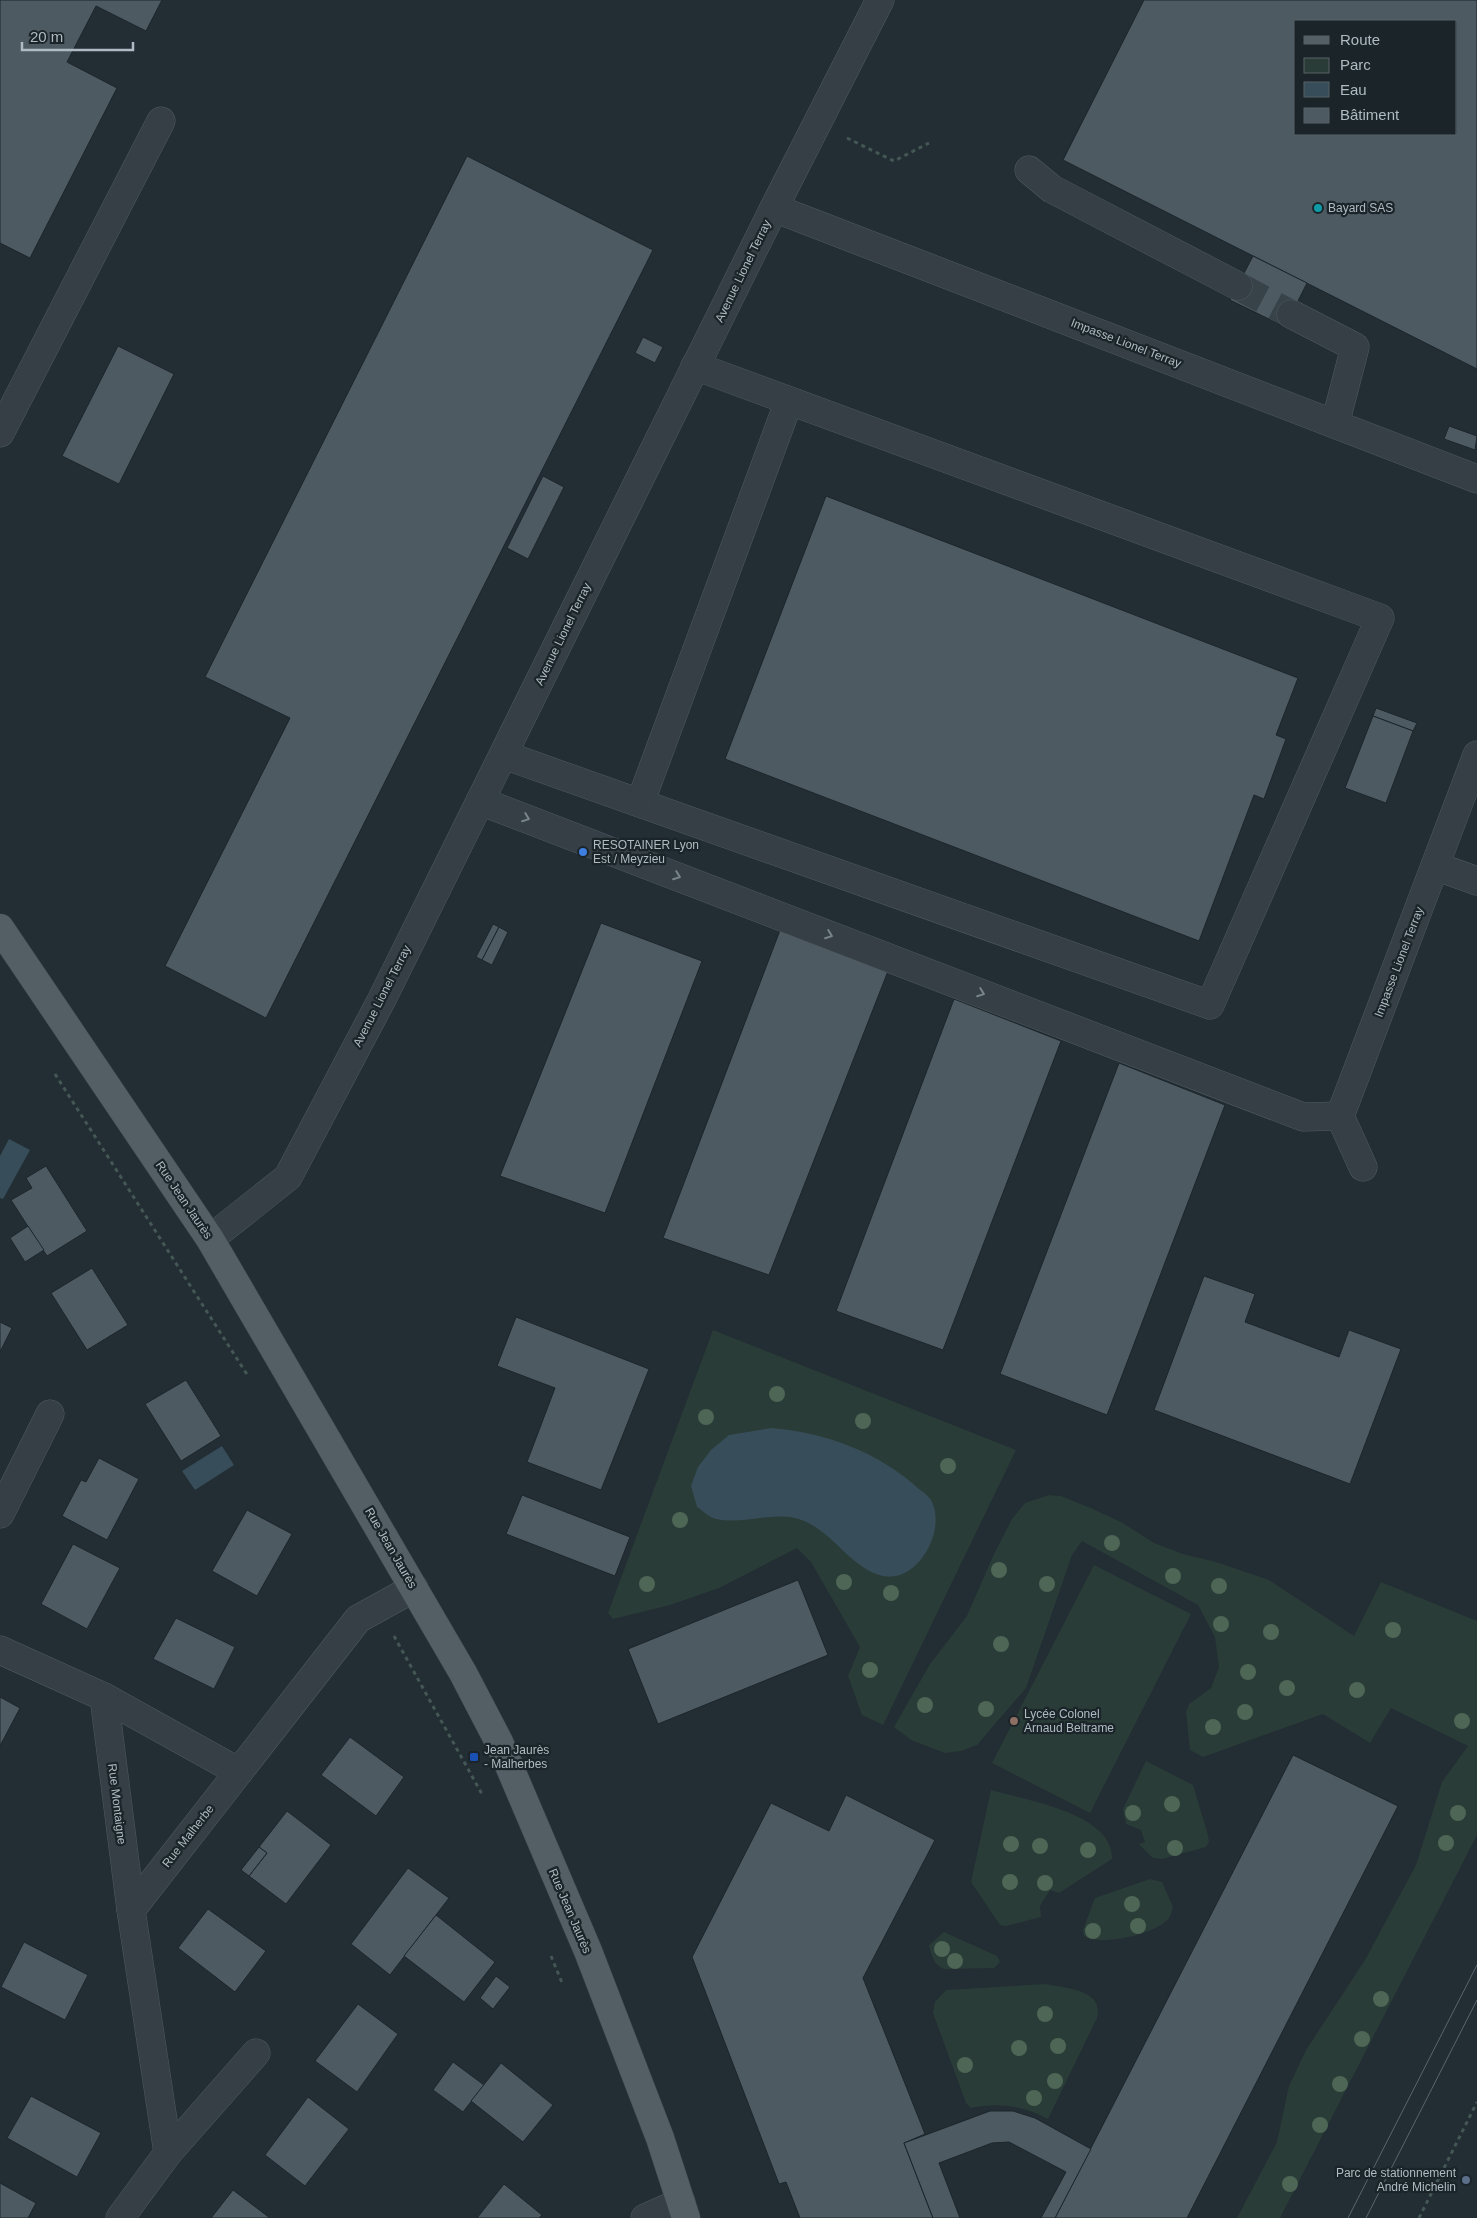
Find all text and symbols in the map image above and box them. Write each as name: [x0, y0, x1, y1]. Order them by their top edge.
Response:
scale bar: [22, 20, 134, 52]
legend: [1294, 20, 1457, 135]
text: 20 m: [30, 28, 63, 45]
text: Route: [1340, 31, 1380, 48]
text: Parc: [1340, 56, 1371, 73]
text: Eau: [1340, 81, 1367, 98]
text: Bâtiment: [1340, 106, 1400, 123]
place label: Bayard SAS: [1328, 201, 1393, 215]
marker: Bayard SAS: [1312, 202, 1324, 214]
street label: Avenue Lionel Terray: [712, 217, 774, 325]
street label: Impasse Lionel Terray: [1069, 315, 1183, 371]
street label: Avenue Lionel Terray: [532, 580, 594, 688]
one-way arrow: [521, 812, 529, 822]
place label: RESOTAINER Lyon Est / Meyzieu: [593, 838, 699, 866]
marker: RESOTAINER Lyon Est / Meyzieu: [577, 846, 589, 858]
one-way arrow: [672, 870, 681, 881]
street label: Impasse Lionel Terray: [1371, 905, 1427, 1019]
one-way arrow: [824, 929, 833, 939]
street label: Avenue Lionel Terray: [350, 943, 414, 1049]
one-way arrow: [976, 987, 984, 997]
street label: Rue Jean Jaurès: [153, 1158, 215, 1242]
street label: Rue Jean Jaurès: [362, 1505, 420, 1591]
place label: Lycée Colonel Arnaud Beltrame: [1024, 1707, 1114, 1735]
marker: Lycée Colonel Arnaud Beltrame: [1008, 1715, 1020, 1727]
place label: Jean Jaurès - Malherbes: [484, 1743, 549, 1771]
marker: Jean Jaurès - Malherbes: [468, 1751, 480, 1763]
street label: Rue Montaigne: [105, 1763, 129, 1846]
street label: Rue Malherbe: [159, 1802, 217, 1870]
street label: Rue Jean Jaurès: [546, 1867, 594, 1955]
place label: Parc de stationnement André Michelin: [1336, 2166, 1457, 2194]
marker: Parc de stationnement André Michelin: [1460, 2174, 1472, 2186]

